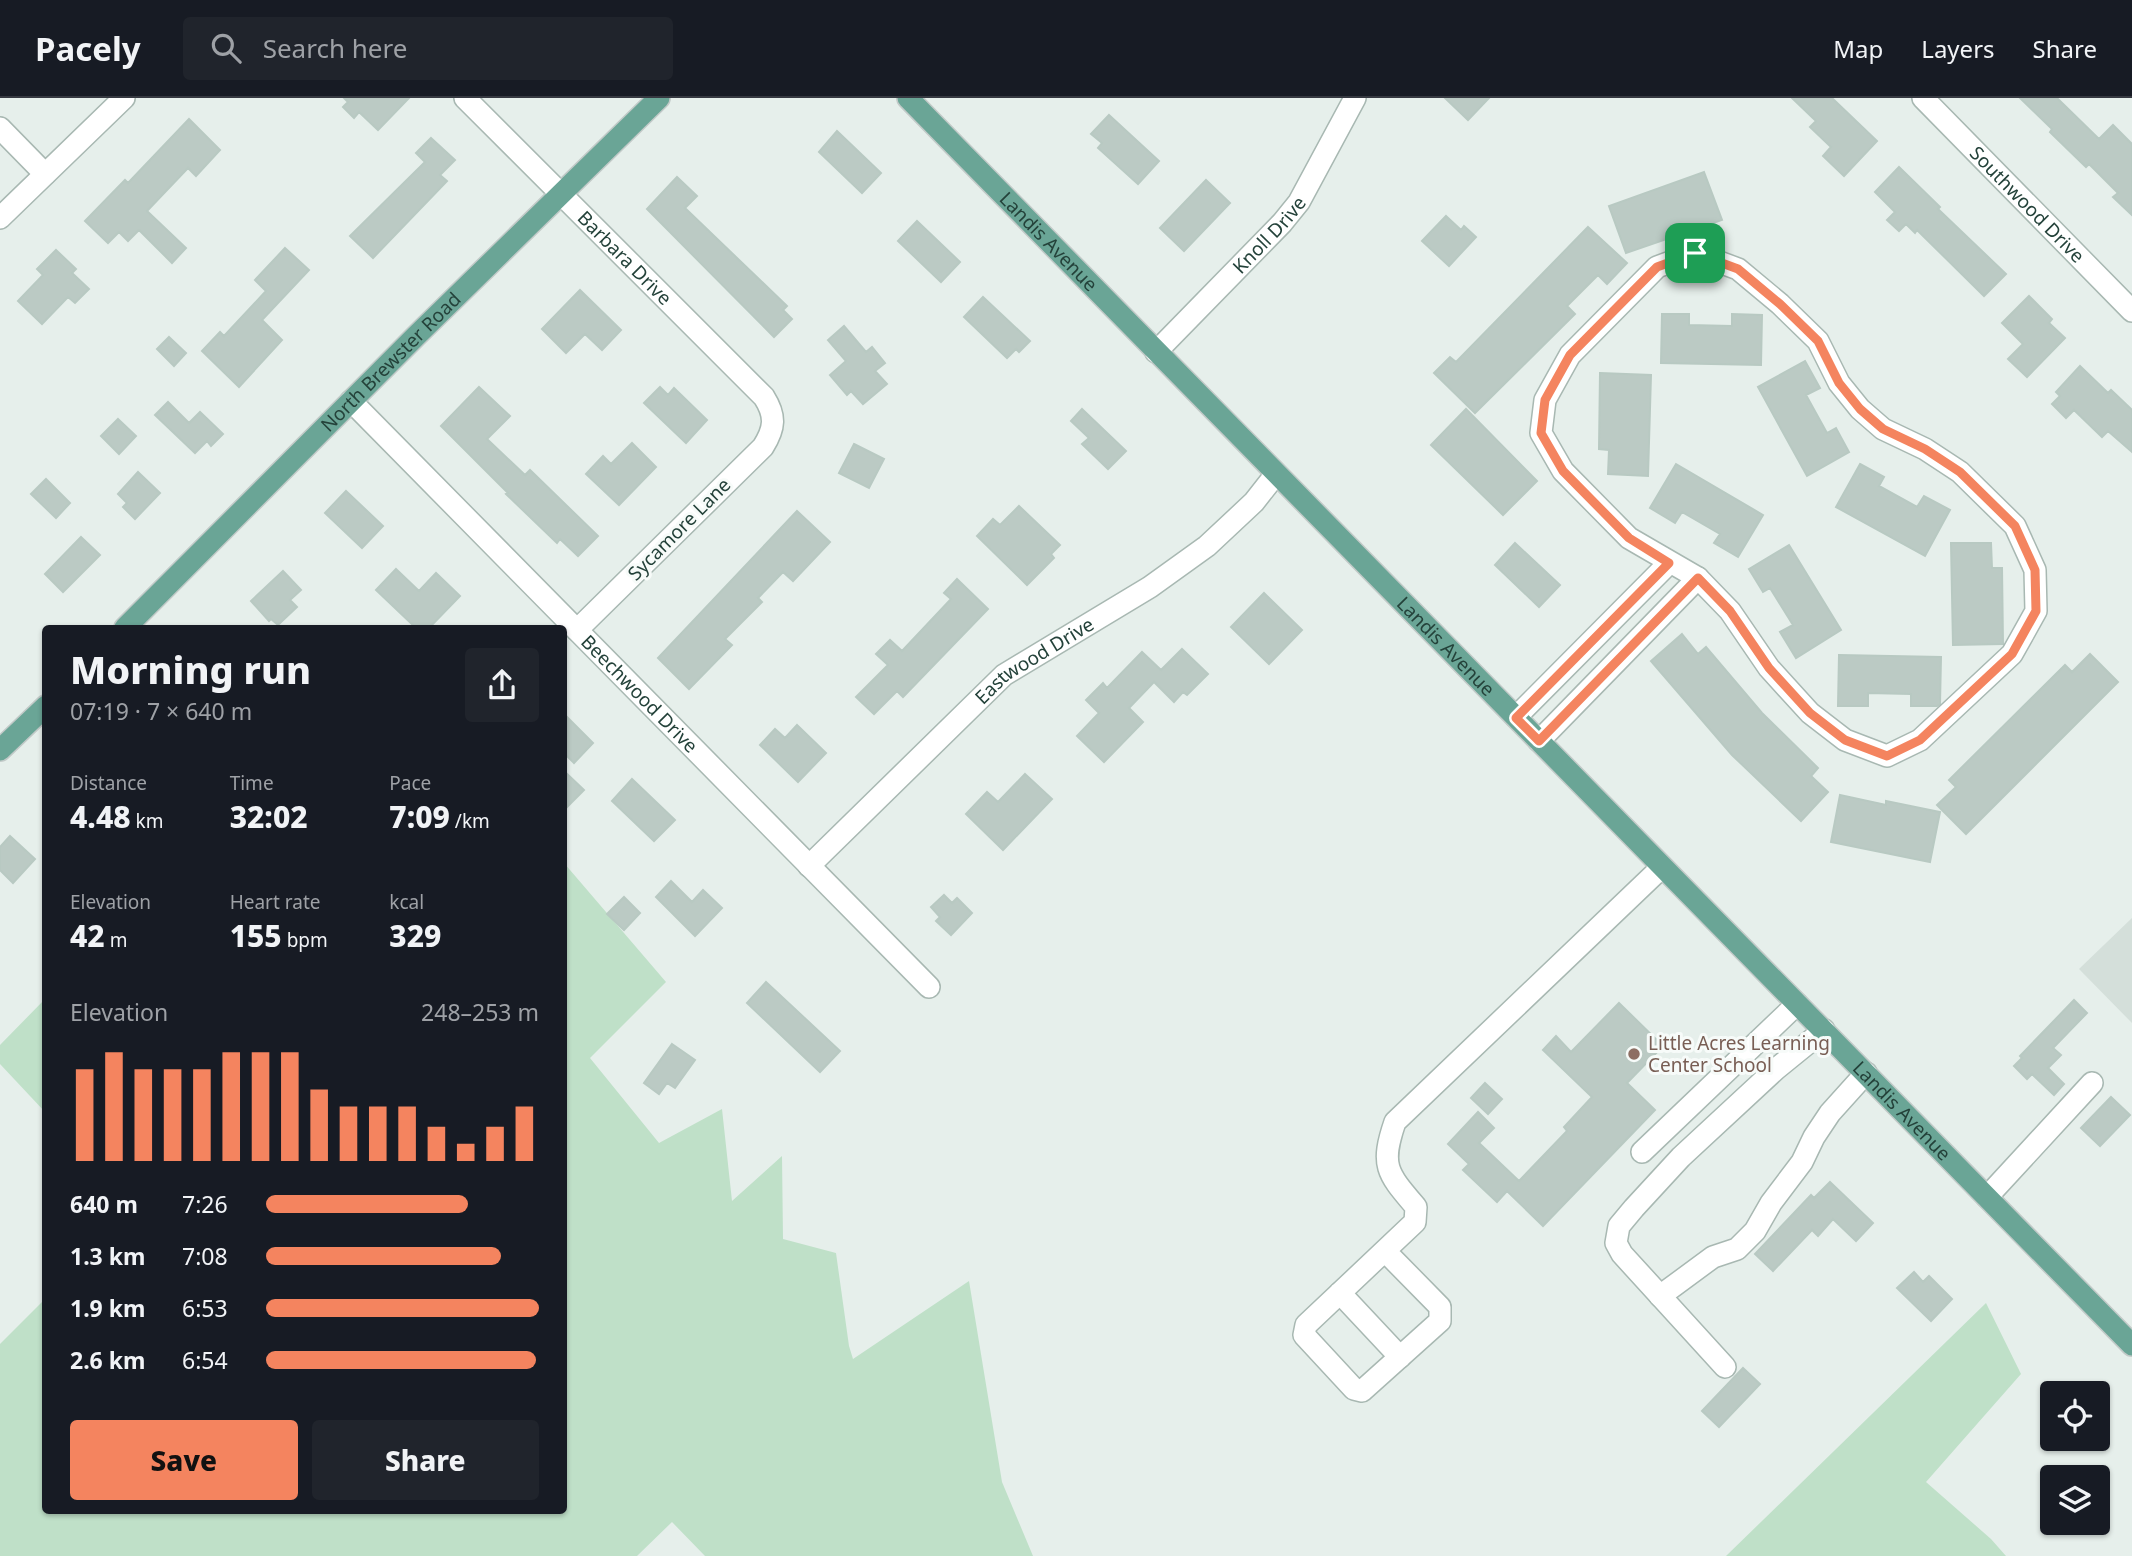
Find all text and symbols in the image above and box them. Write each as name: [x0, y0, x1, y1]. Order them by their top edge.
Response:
search box: [183, 17, 673, 80]
text: Pacely: [35, 26, 141, 71]
icon: search: [207, 29, 245, 67]
text: Search here: [263, 30, 407, 66]
text: Map: [1833, 32, 1883, 65]
text: Layers: [1921, 32, 1995, 65]
text: Share: [2033, 32, 2097, 65]
street label: Southwood Drive: [1964, 140, 2091, 268]
street label: Landis Avenue: [994, 186, 1104, 297]
street label: Knoll Drive: [1227, 191, 1312, 279]
street label: Barbara Drive: [572, 205, 678, 311]
pin: [1665, 223, 1725, 283]
icon: arrive: [1676, 234, 1714, 272]
street label: North Brewster Road: [315, 286, 466, 437]
street label: Sycamore Lane: [622, 472, 736, 586]
street label: Landis Avenue: [1391, 591, 1501, 702]
street label: Eastwood Drive: [969, 611, 1098, 710]
street label: Beechwood Drive: [575, 629, 704, 758]
text: Morning run: [70, 643, 311, 695]
button: share: [465, 648, 539, 722]
text: 07:19 · 7 × 640 m: [70, 695, 252, 727]
text: Distance: [70, 770, 147, 796]
text: Time: [230, 770, 274, 796]
text: Pace: [389, 770, 431, 796]
text: 4.48: [70, 796, 131, 837]
text: 32:02: [230, 796, 308, 837]
text: 7:09: [389, 796, 450, 837]
text: km: [131, 808, 163, 834]
text: /km: [450, 808, 490, 834]
text: Elevation: [70, 889, 151, 915]
text: Heart rate: [230, 889, 320, 915]
text: kcal: [389, 889, 424, 915]
text: 42: [70, 915, 105, 956]
text: 155: [230, 915, 282, 956]
text: 329: [389, 915, 441, 956]
text: m: [105, 927, 127, 953]
text: bpm: [282, 927, 328, 953]
text: Elevation: [70, 996, 168, 1028]
text: 248–253 m: [421, 996, 539, 1028]
place label: Little Acres Learning Center School: [1648, 1030, 1830, 1078]
marker: Little Acres Learning Center School: [1626, 1046, 1642, 1062]
street label: Landis Avenue: [1847, 1055, 1957, 1166]
text: 640 m: [70, 1188, 138, 1220]
text: 7:26: [182, 1188, 228, 1220]
text: 1.3 km: [70, 1240, 145, 1272]
text: 7:08: [182, 1240, 228, 1272]
text: 1.9 km: [70, 1292, 145, 1324]
text: 6:53: [182, 1292, 228, 1324]
text: 2.6 km: [70, 1344, 145, 1376]
text: 6:54: [182, 1344, 228, 1376]
map controls: [2040, 1381, 2110, 1535]
button: locate: [2040, 1381, 2110, 1451]
button: Save: [70, 1420, 298, 1500]
button: Share: [312, 1420, 539, 1500]
button: layers: [2040, 1465, 2110, 1535]

